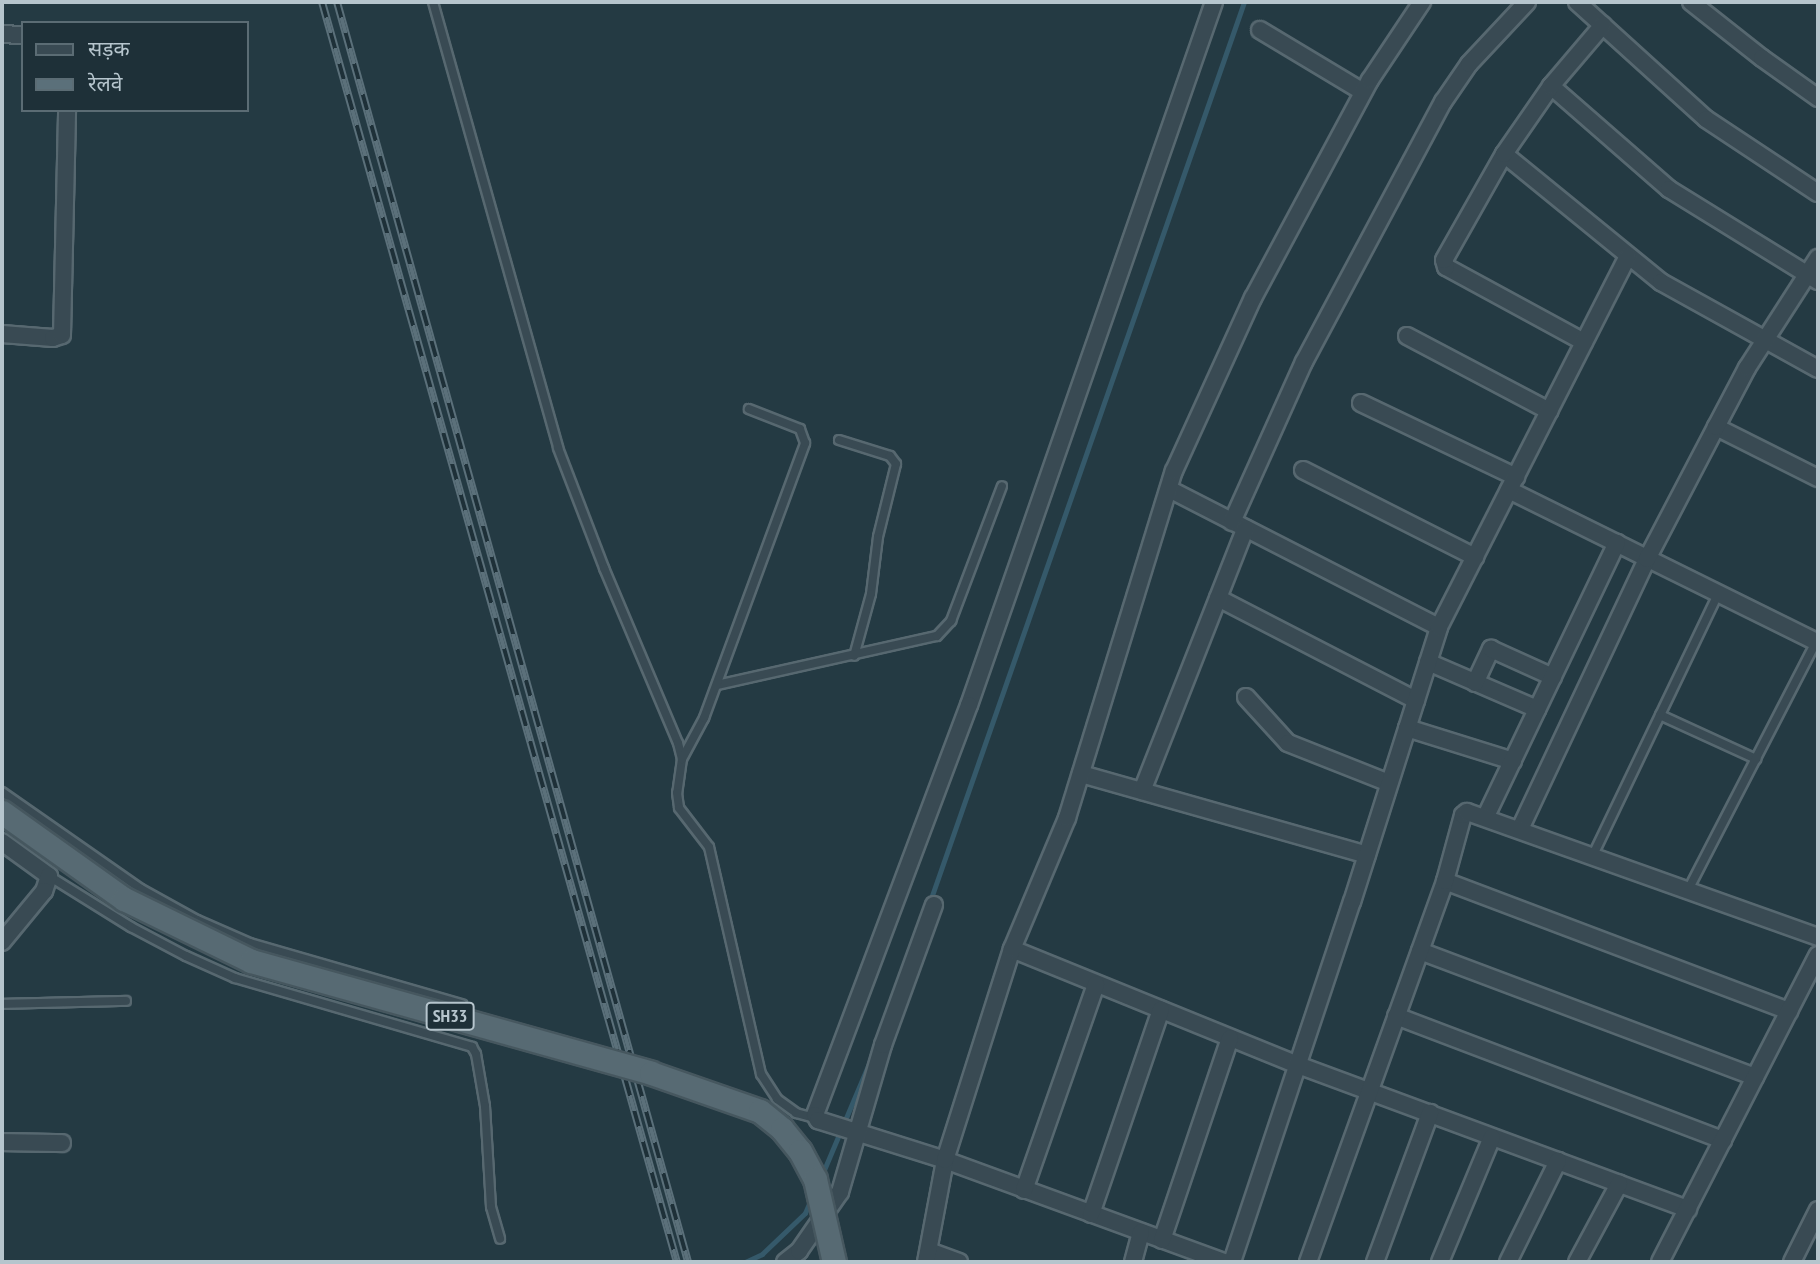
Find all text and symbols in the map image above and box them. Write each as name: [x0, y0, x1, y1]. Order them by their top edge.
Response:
legend: [21, 21, 248, 112]
text: सड़क: [88, 35, 130, 62]
text: रेलवे: [88, 70, 123, 97]
road number: SH33: [426, 1001, 475, 1030]

